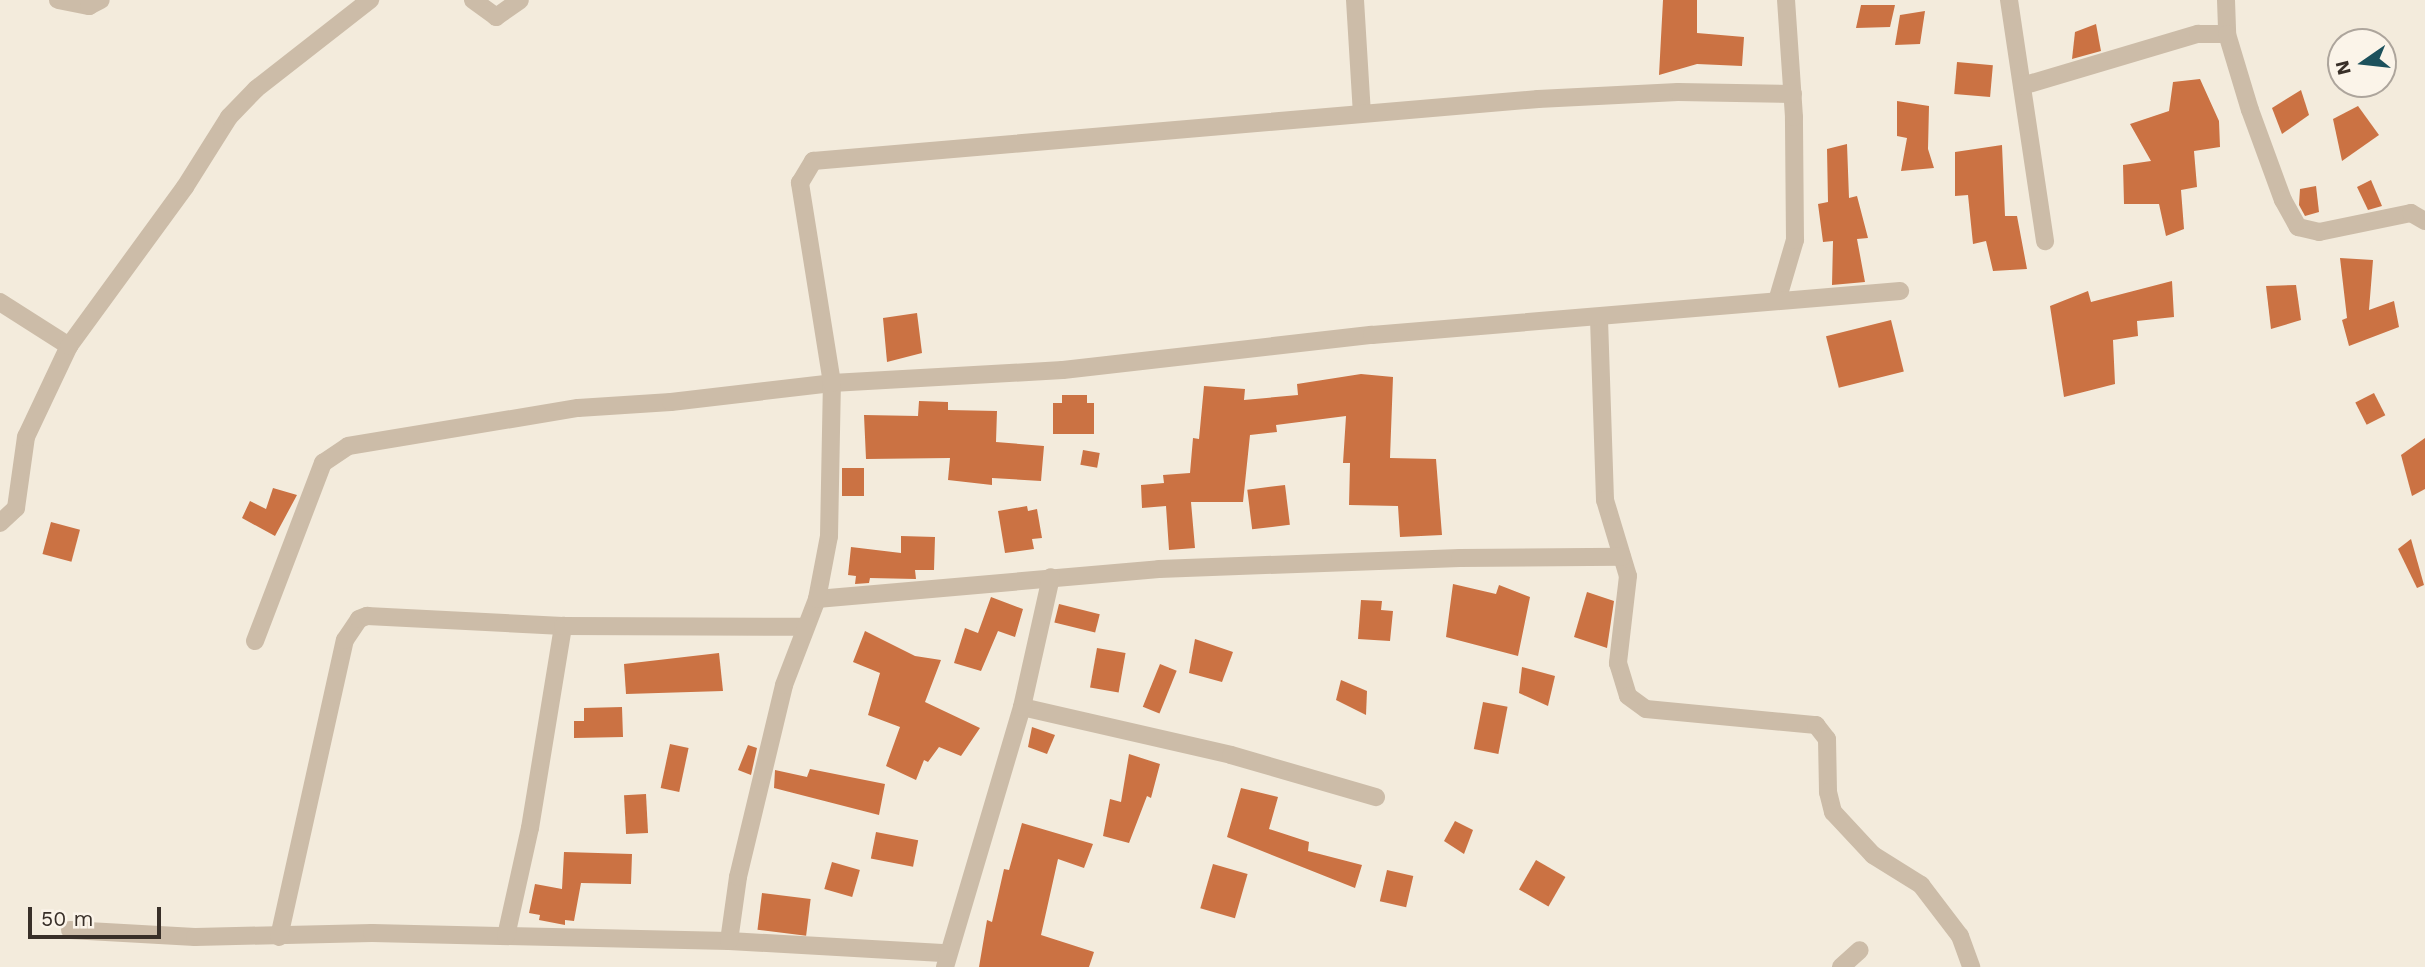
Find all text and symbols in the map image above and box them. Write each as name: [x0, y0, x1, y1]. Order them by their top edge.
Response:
north arrow: [2327, 28, 2397, 98]
text: N: [2330, 58, 2356, 77]
scale bar: [32, 894, 164, 938]
text: 50 m: [41, 906, 93, 931]

